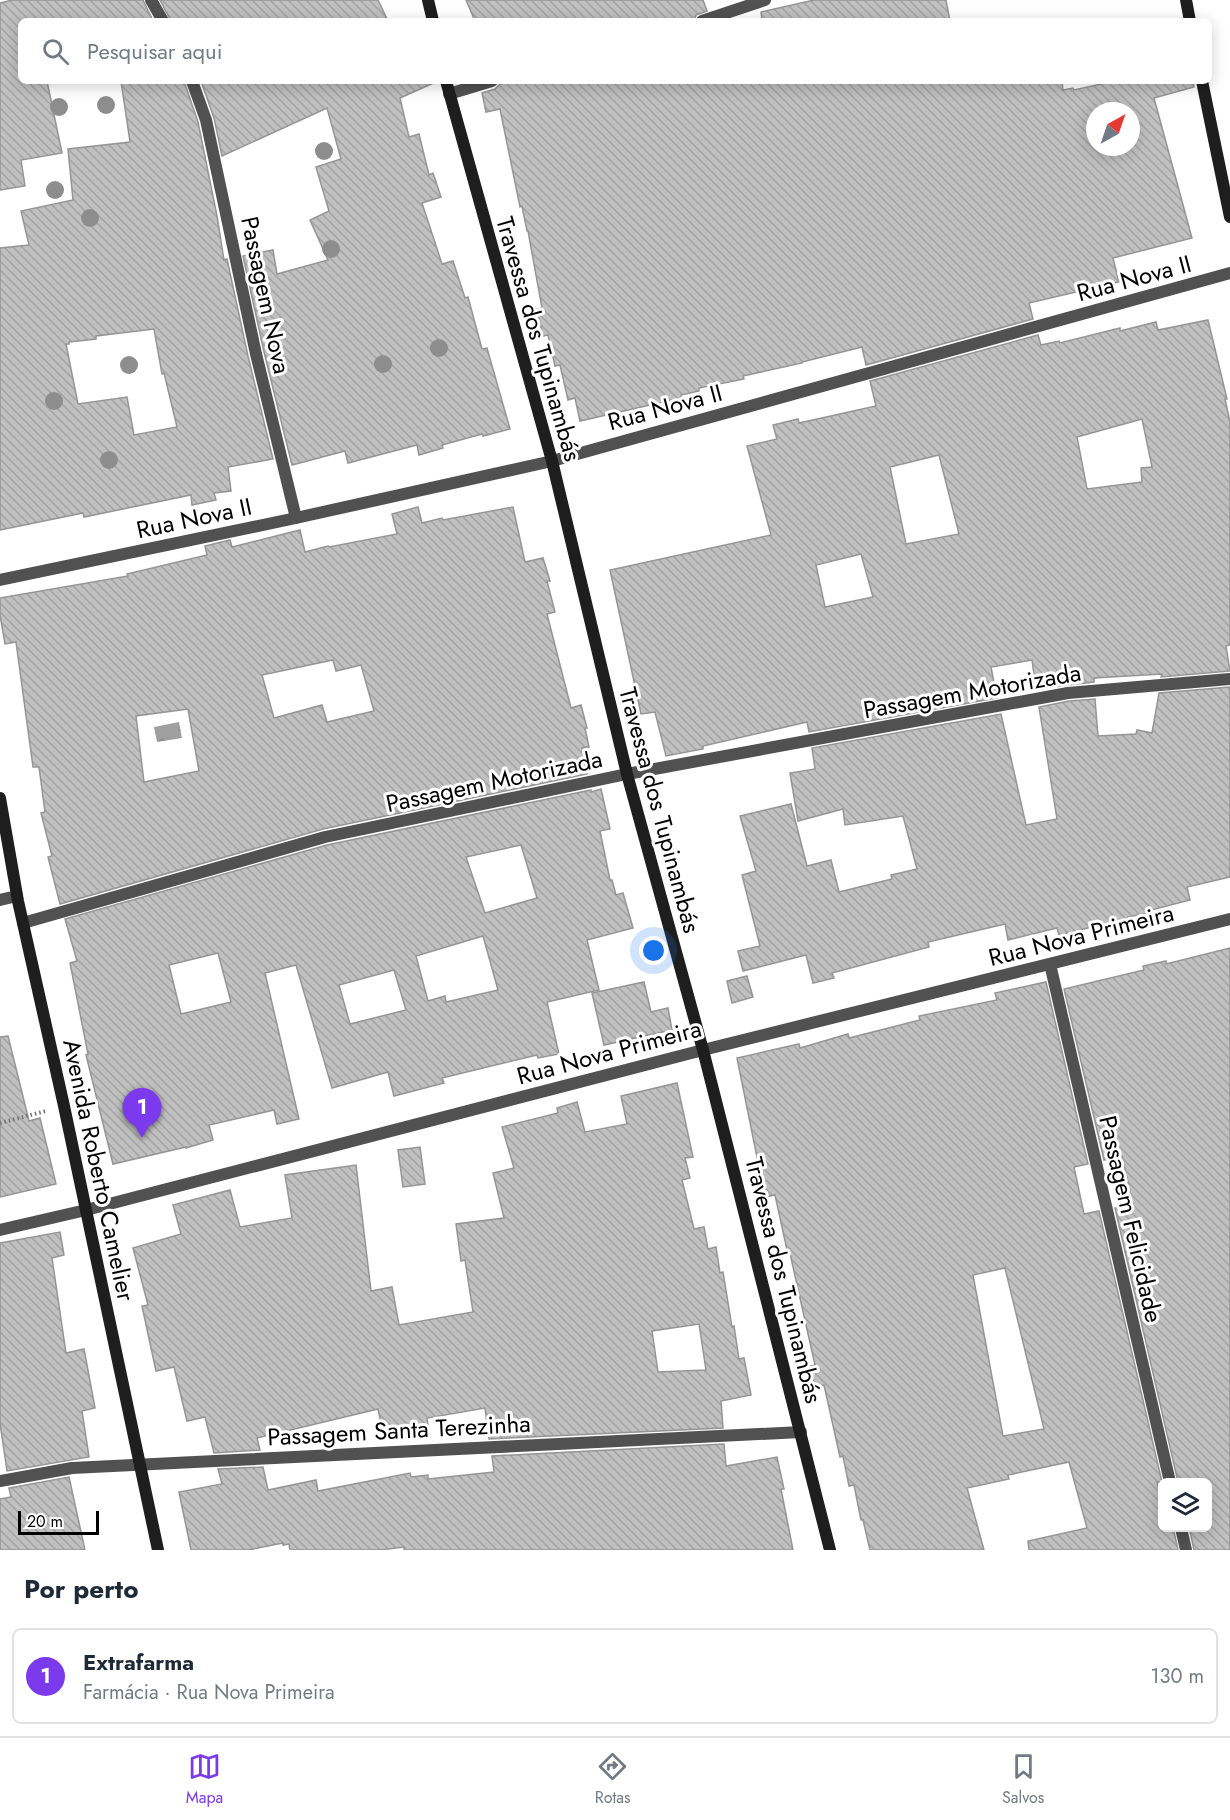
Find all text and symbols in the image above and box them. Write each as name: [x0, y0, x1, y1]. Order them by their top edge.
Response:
search box: [18, 18, 1212, 84]
icon: search: [39, 35, 72, 68]
text: Pesquisar aqui: [87, 35, 222, 67]
north arrow: [1086, 102, 1140, 156]
street label: Passagem Nova: [232, 213, 300, 377]
street label: Travessa dos Tupinambás: [487, 213, 591, 465]
street label: Rua Nova II: [1073, 246, 1195, 310]
street label: Rua Nova II: [604, 375, 726, 439]
street label: Rua Nova II: [133, 489, 255, 547]
street label: Passagem Motorizada: [860, 655, 1084, 727]
street label: Travessa dos Tupinambás: [610, 683, 710, 937]
street label: Passagem Motorizada: [383, 741, 605, 821]
street label: Rua Nova Primeira: [985, 895, 1177, 975]
your location: [639, 936, 668, 965]
street label: Rua Nova Primeira: [513, 1011, 705, 1093]
street label: Avenida Roberto Camelier: [54, 1036, 144, 1305]
pin: 1: [122, 1088, 162, 1138]
street label: Passagem Felicidade: [1090, 1112, 1172, 1326]
street label: Travessa dos Tupinambás: [736, 1153, 832, 1407]
street label: Passagem Santa Terezinha: [266, 1406, 532, 1454]
map controls: [1158, 1478, 1212, 1532]
button: layers: [1158, 1478, 1212, 1532]
scale bar: [18, 1508, 99, 1536]
text: 20 m: [27, 1510, 63, 1533]
text: Por perto: [24, 1570, 138, 1608]
text: Extrafarma: [83, 1646, 194, 1678]
text: 1: [40, 1662, 51, 1691]
text: 130 m: [1150, 1662, 1204, 1691]
text: Farmácia · Rua Nova Primeira: [83, 1678, 335, 1707]
tab: Mapa: [186, 1750, 223, 1809]
tab: Rotas: [595, 1750, 631, 1809]
tab: Salvos: [1002, 1750, 1044, 1809]

